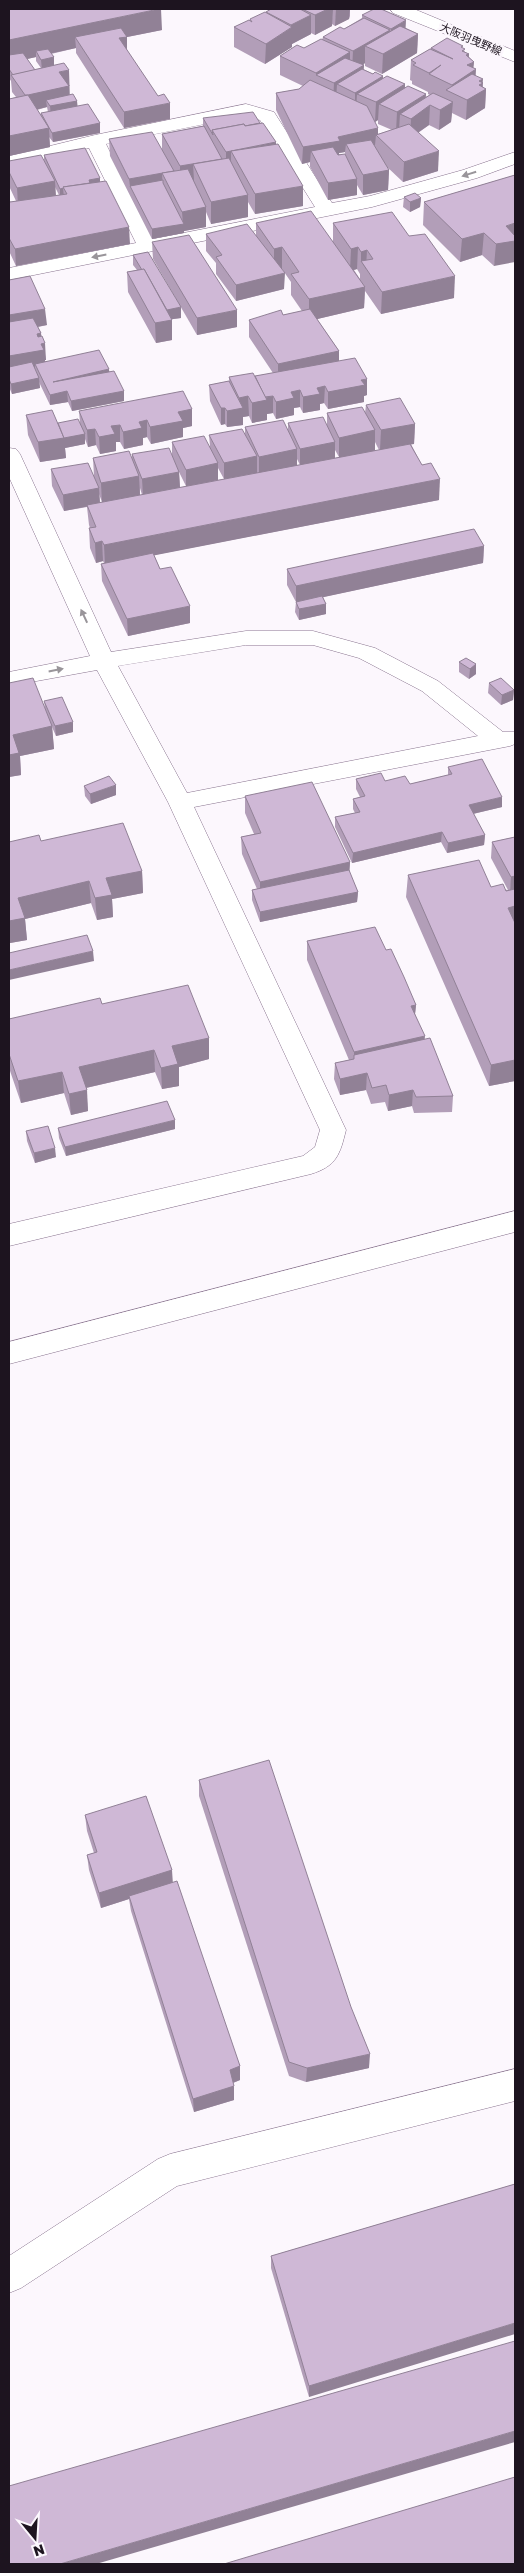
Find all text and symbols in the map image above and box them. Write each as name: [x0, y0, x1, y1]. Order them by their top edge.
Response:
street label: 大阪羽曳野線: [438, 20, 504, 57]
one-way arrow: [462, 171, 477, 178]
one-way arrow: [90, 252, 106, 260]
one-way arrow: [79, 609, 88, 624]
one-way arrow: [49, 666, 64, 674]
north arrow: [10, 2513, 60, 2563]
text: N: [31, 2541, 47, 2561]

